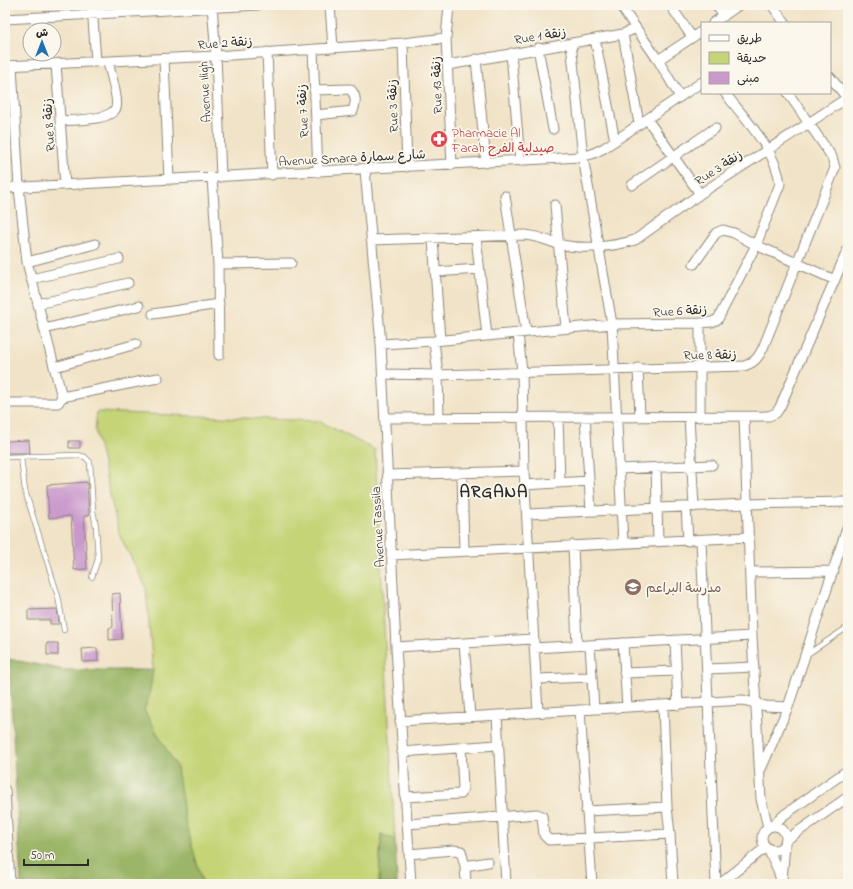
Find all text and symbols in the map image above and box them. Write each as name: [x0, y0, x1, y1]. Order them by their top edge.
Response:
north arrow: [22, 22, 62, 62]
legend: [701, 22, 831, 94]
street label: Rue 1 زنقة: [513, 23, 568, 50]
text: ش: [36, 25, 48, 41]
text: طريق: [737, 30, 762, 48]
street label: Rue 2 زنقة: [197, 32, 253, 55]
text: حديقة: [737, 50, 766, 68]
street label: Rue 13 زنقة: [427, 56, 448, 114]
street label: Avenue Iligh: [194, 61, 218, 123]
text: مبنى: [737, 70, 760, 88]
street label: Rue 3 زنقة: [383, 79, 404, 133]
street label: Rue 7 زنقة: [293, 84, 314, 138]
street label: Rue 8 زنقة: [38, 98, 61, 152]
place label: Pharmacie Al Farah صيدلية الفرح: [451, 124, 554, 158]
pharmacy icon: Pharmacie Al Farah صيدلية الفرح: [429, 129, 449, 149]
street label: Avenue Smara شارع سمارة: [278, 145, 426, 172]
street label: Rue 3 زنقة: [691, 146, 746, 191]
street label: Rue 6 زنقة: [653, 301, 708, 322]
street label: Rue 8 زنقة: [683, 346, 737, 365]
district label: ARGANA: [459, 480, 529, 505]
street label: Avenue Tassila: [367, 486, 390, 568]
school or university icon: مدرسة البراعم: [623, 577, 643, 597]
place label: مدرسة البراعم: [646, 579, 721, 598]
scale bar: [24, 841, 88, 867]
text: 50 m: [30, 847, 54, 865]

